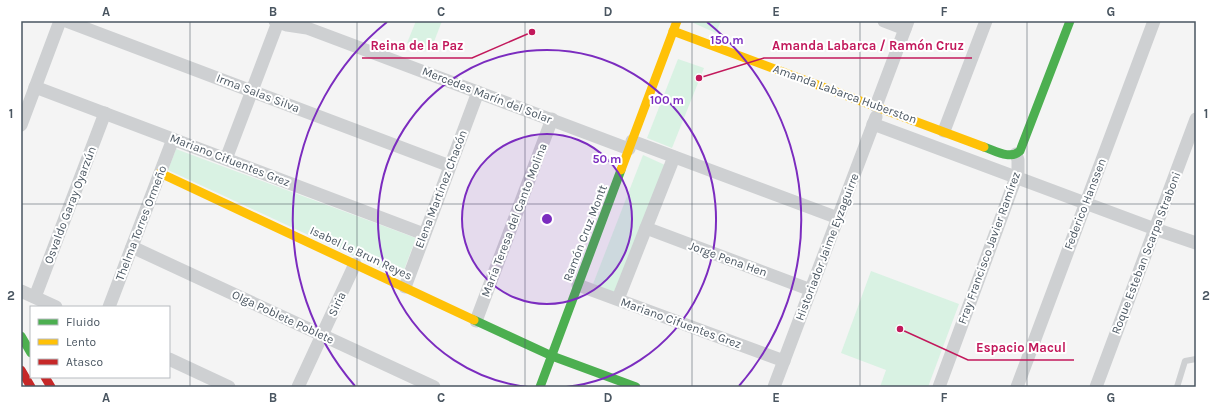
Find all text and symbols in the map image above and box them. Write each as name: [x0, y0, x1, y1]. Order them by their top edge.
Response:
text: A: [102, 4, 110, 19]
text: B: [269, 4, 277, 19]
text: C: [437, 4, 445, 19]
text: D: [604, 4, 613, 19]
text: E: [772, 4, 780, 19]
text: F: [940, 4, 948, 19]
text: G: [1107, 4, 1115, 19]
callout: Reina de la Paz: [362, 33, 472, 58]
text: 150 m: [710, 33, 744, 47]
callout: Amanda Labarca / Ramón Cruz: [764, 33, 972, 58]
text: Reina de la Paz: [370, 38, 464, 53]
text: Amanda Labarca / Ramón Cruz: [772, 38, 964, 53]
street label: Amanda Labarca Huberston: [771, 61, 919, 127]
street label: Mercedes Marín del Solar: [420, 64, 554, 126]
street label: Irma Salas Silva: [214, 71, 302, 115]
text: 100 m: [650, 93, 684, 107]
text: 1: [9, 106, 13, 121]
text: 1: [1204, 106, 1208, 121]
street label: Elena Martínez Chacón: [412, 128, 470, 250]
street label: Mariano Cifuentes Grez: [168, 131, 292, 189]
street label: María Teresa del Canto Molina: [478, 141, 550, 299]
street label: Osvaldo Garay Oyarzún: [41, 144, 99, 266]
text: 50 m: [593, 152, 622, 166]
street label: Federico Hanssen: [1061, 156, 1109, 252]
street label: Thelma Torres Ormeño: [113, 163, 169, 283]
street label: Fray Francisco Javier Ramírez: [955, 170, 1023, 326]
street label: Roque Esteban Scarpa Straboni: [1109, 170, 1183, 336]
street label: Historiador Jaime Eyzaguirre: [792, 171, 862, 323]
street label: Ramón Cruz Montt: [560, 182, 610, 283]
centre of rings: [540, 212, 554, 226]
street label: Isabel Le Brun Reyes: [308, 223, 414, 283]
street label: Jorge Pena Hen: [687, 238, 769, 280]
street label: Olga Poblete Poblete: [230, 287, 336, 347]
text: 2: [7, 288, 15, 303]
text: 2: [1202, 288, 1210, 303]
street label: Siria: [325, 290, 349, 318]
street label: Mariano Cifuentes Grez: [619, 295, 744, 351]
legend: [30, 306, 170, 378]
text: Fluido: [66, 315, 100, 329]
text: Lento: [66, 335, 96, 349]
callout: Espacio Macul: [968, 335, 1074, 360]
text: Espacio Macul: [976, 340, 1066, 355]
text: Atasco: [66, 355, 103, 369]
text: A: [102, 390, 110, 405]
text: B: [269, 390, 277, 405]
text: C: [437, 390, 445, 405]
text: D: [604, 390, 613, 405]
text: E: [772, 390, 780, 405]
text: F: [940, 390, 948, 405]
text: G: [1107, 390, 1115, 405]

